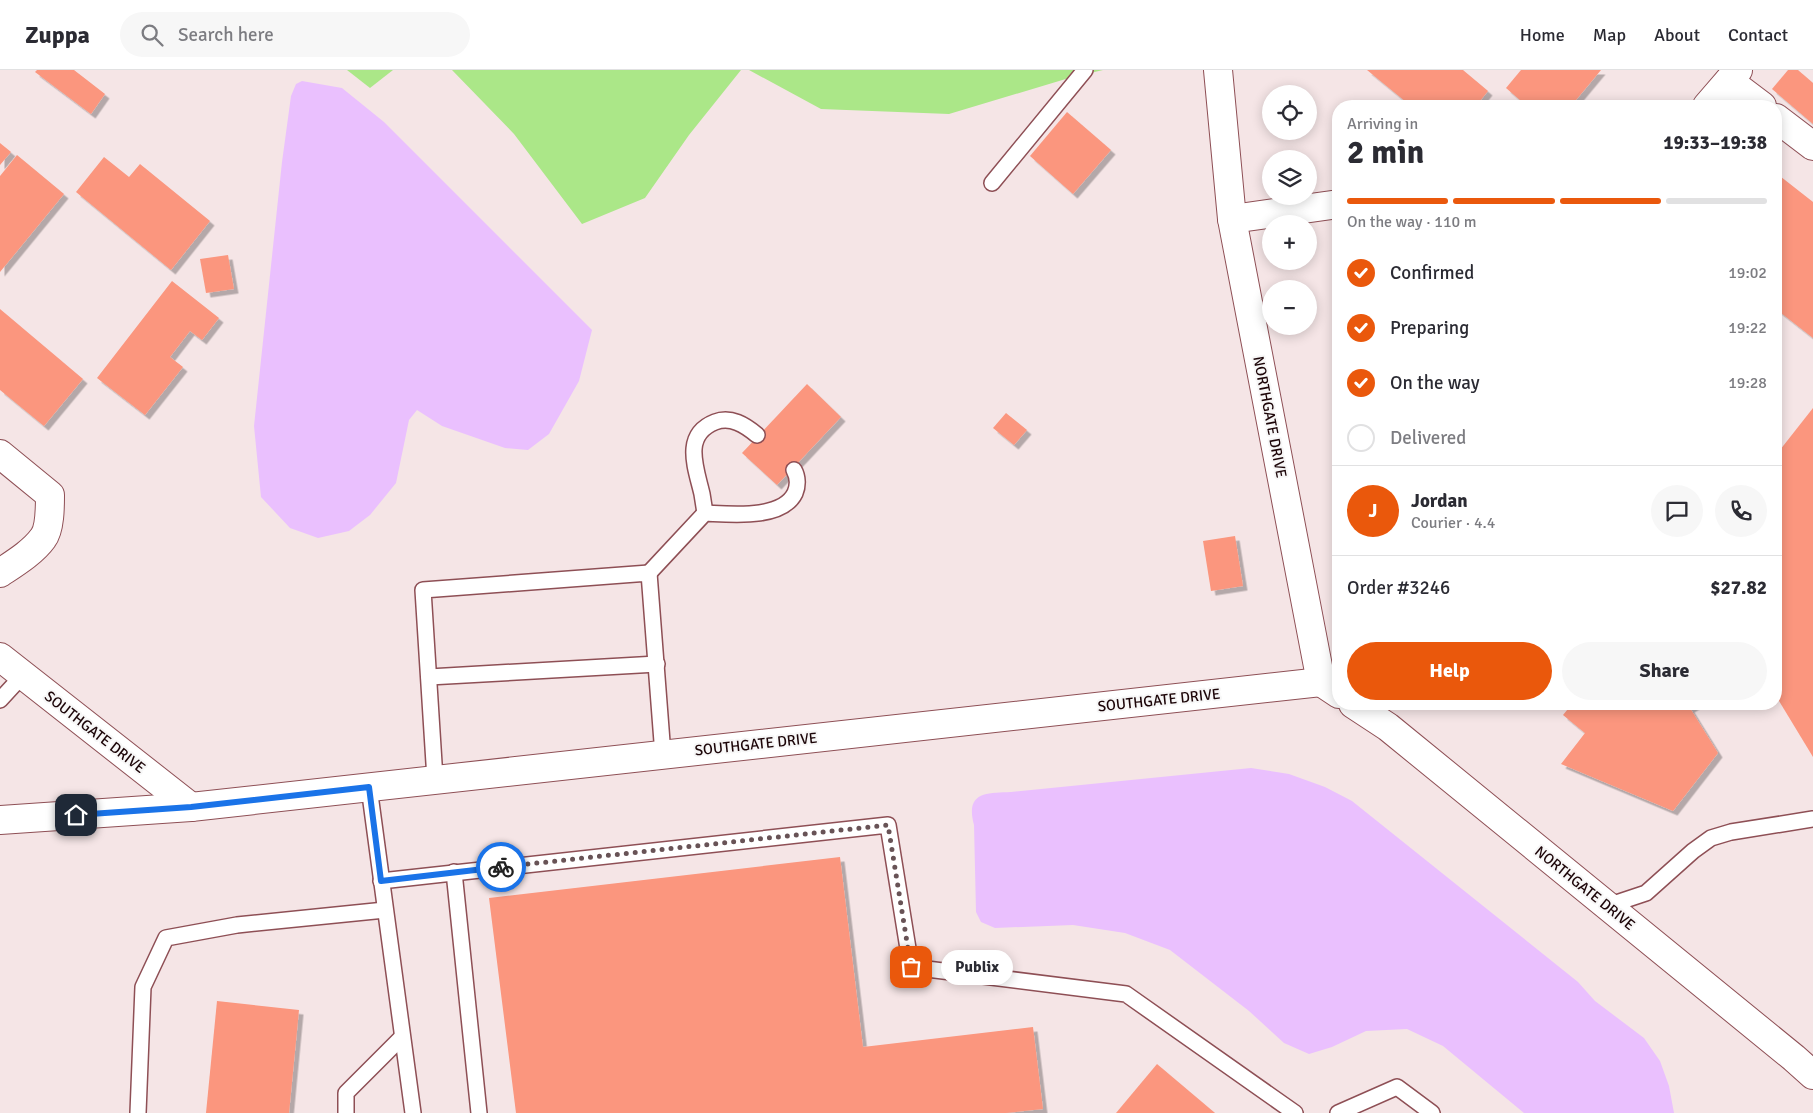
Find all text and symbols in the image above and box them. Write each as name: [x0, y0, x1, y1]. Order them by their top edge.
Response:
search box: [120, 12, 470, 57]
text: Zuppa: [25, 20, 90, 50]
icon: search: [138, 21, 166, 49]
text: Search here: [178, 23, 274, 47]
text: Home: [1520, 24, 1565, 46]
text: Map: [1593, 24, 1626, 46]
text: About: [1654, 24, 1700, 46]
text: Contact: [1728, 24, 1788, 46]
map controls: [1262, 85, 1317, 335]
button: locate: [1262, 85, 1317, 140]
text: Arriving in: [1347, 114, 1418, 134]
text: 19:33–19:38: [1663, 131, 1767, 155]
text: 2 min: [1347, 133, 1424, 172]
button: layers: [1262, 150, 1317, 205]
text: On the way · 110 m: [1347, 212, 1477, 232]
button: +: [1262, 215, 1317, 270]
icon: check: [1347, 259, 1375, 287]
text: Confirmed: [1390, 261, 1474, 285]
text: 19:02: [1728, 263, 1767, 283]
button: −: [1262, 280, 1317, 335]
icon: check: [1347, 314, 1375, 342]
text: Preparing: [1390, 316, 1469, 340]
text: 19:22: [1728, 318, 1767, 338]
street label: NORTHGATE DRIVE: [1249, 355, 1291, 479]
icon: check: [1347, 369, 1375, 397]
text: On the way: [1390, 371, 1480, 395]
text: 19:28: [1728, 373, 1767, 393]
text: Delivered: [1390, 426, 1466, 450]
button: chat: [1651, 485, 1703, 537]
button: phone: [1715, 485, 1767, 537]
text: Jordan: [1411, 489, 1468, 513]
text: J: [1369, 499, 1377, 523]
text: Courier · 4.4: [1411, 513, 1495, 533]
text: Order #3246: [1347, 576, 1450, 600]
text: $27.82: [1710, 576, 1767, 600]
button: Help: [1347, 642, 1552, 700]
button: Share: [1562, 642, 1767, 700]
street label: SOUTHGATE DRIVE: [1097, 685, 1221, 715]
street label: SOUTHGATE DRIVE: [41, 687, 149, 777]
street label: SOUTHGATE DRIVE: [694, 729, 818, 759]
pin: [55, 794, 97, 836]
icon: home: [62, 801, 90, 829]
courier: [476, 842, 526, 892]
street label: NORTHGATE DRIVE: [1531, 842, 1639, 934]
icon: bike: [487, 853, 515, 881]
pin: [890, 946, 932, 988]
callout: Publix: [941, 950, 1014, 984]
icon: bag: [897, 953, 925, 981]
text: Publix: [955, 957, 999, 977]

